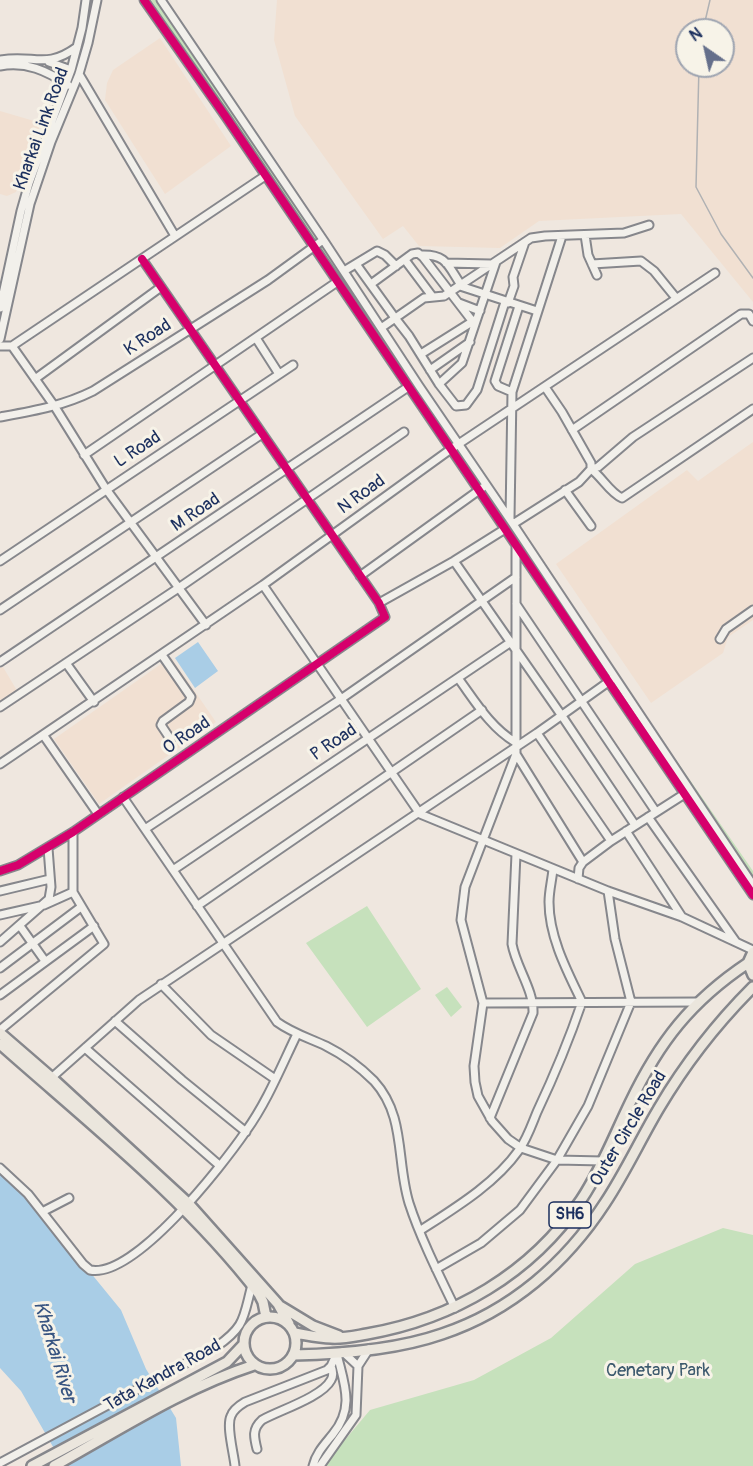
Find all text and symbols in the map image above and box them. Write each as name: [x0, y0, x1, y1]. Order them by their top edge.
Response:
north arrow: [675, 18, 735, 78]
text: N: [686, 23, 706, 46]
street label: Kharkai Link Road: [10, 65, 74, 193]
street label: K Road: [120, 315, 176, 361]
street label: L Road: [111, 427, 165, 473]
street label: N Road: [334, 471, 390, 519]
street label: M Road: [168, 489, 224, 537]
street label: O Road: [159, 712, 215, 760]
street label: P Road: [307, 720, 361, 766]
street label: Outer Circle Road: [586, 1067, 672, 1191]
road number: SH6: [549, 1202, 591, 1228]
water label: Kharkai River: [27, 1298, 81, 1406]
street label: Tata Kandra Road: [101, 1335, 225, 1417]
park label: Cenetary Park: [606, 1360, 710, 1382]

